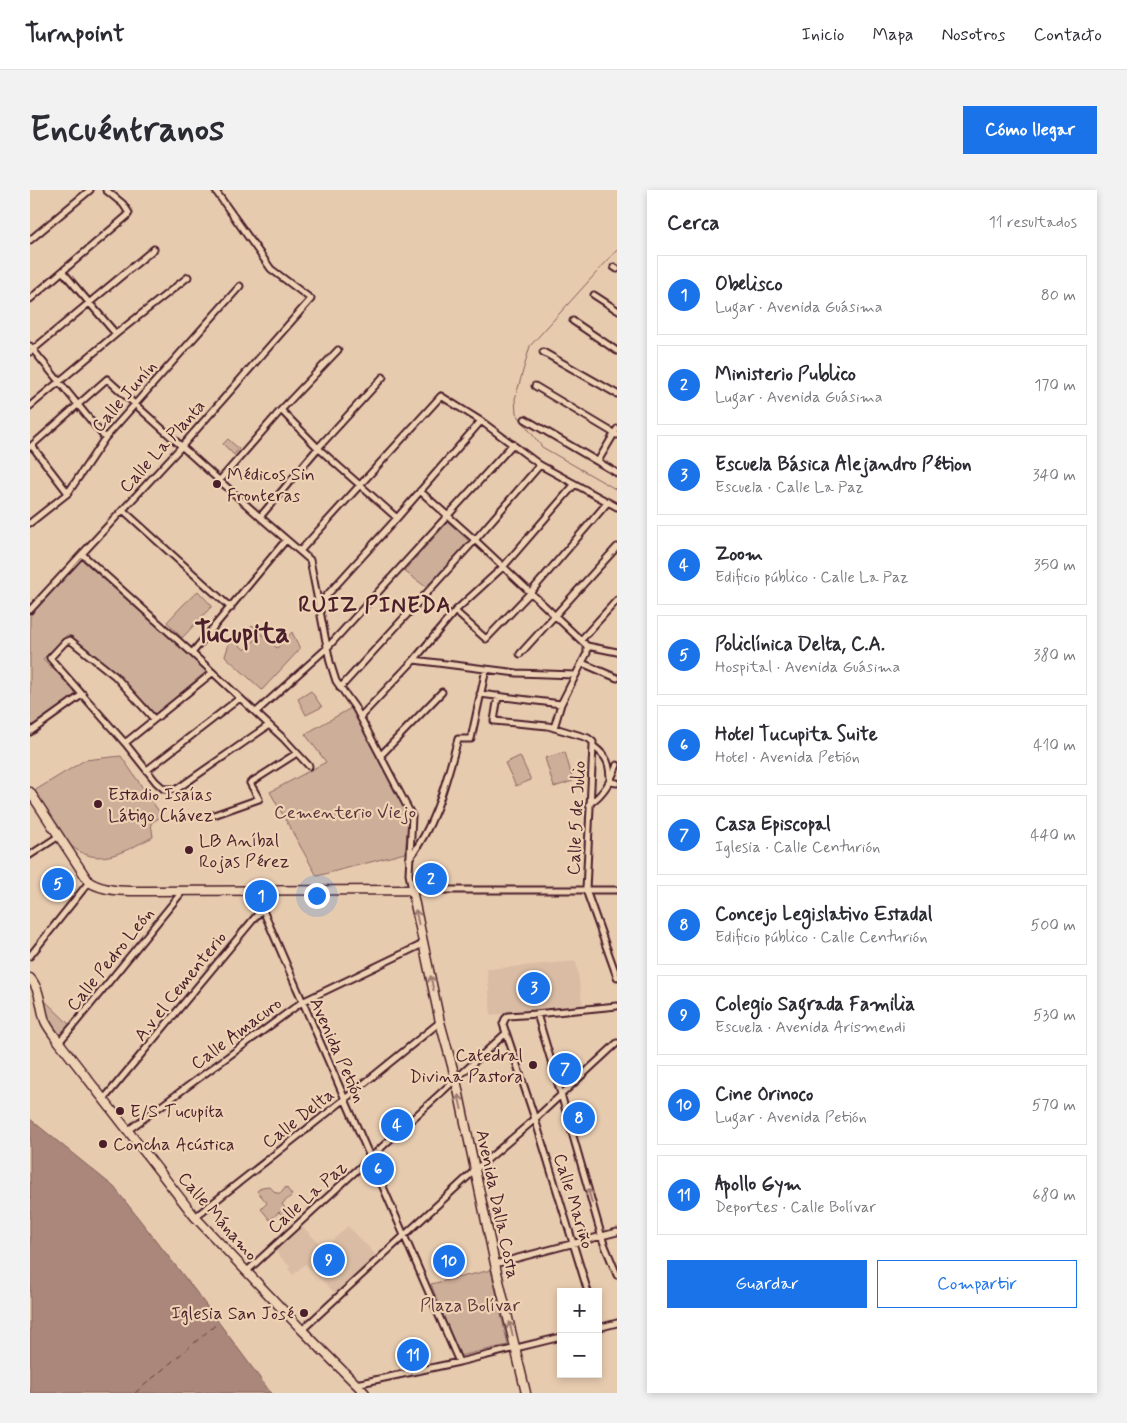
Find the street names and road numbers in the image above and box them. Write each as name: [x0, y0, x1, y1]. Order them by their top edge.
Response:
street label: Calle Junín: [87, 355, 163, 438]
street label: Calle La Planta: [114, 395, 211, 498]
street label: Calle 5 de Julio: [562, 760, 592, 876]
street label: Calle Pedro León: [61, 903, 160, 1017]
street label: A.v el Cementerio: [129, 927, 233, 1047]
street label: Calle Amacuro: [186, 992, 287, 1076]
street label: Avenida Petión: [303, 994, 371, 1107]
street label: Calle Delta: [258, 1083, 340, 1155]
street label: Avenida Dalla Costa: [469, 1127, 525, 1281]
street label: Calle Mariño: [547, 1151, 599, 1252]
street label: Calle La Paz: [263, 1156, 352, 1240]
street label: Calle Mánamo: [172, 1167, 263, 1266]

